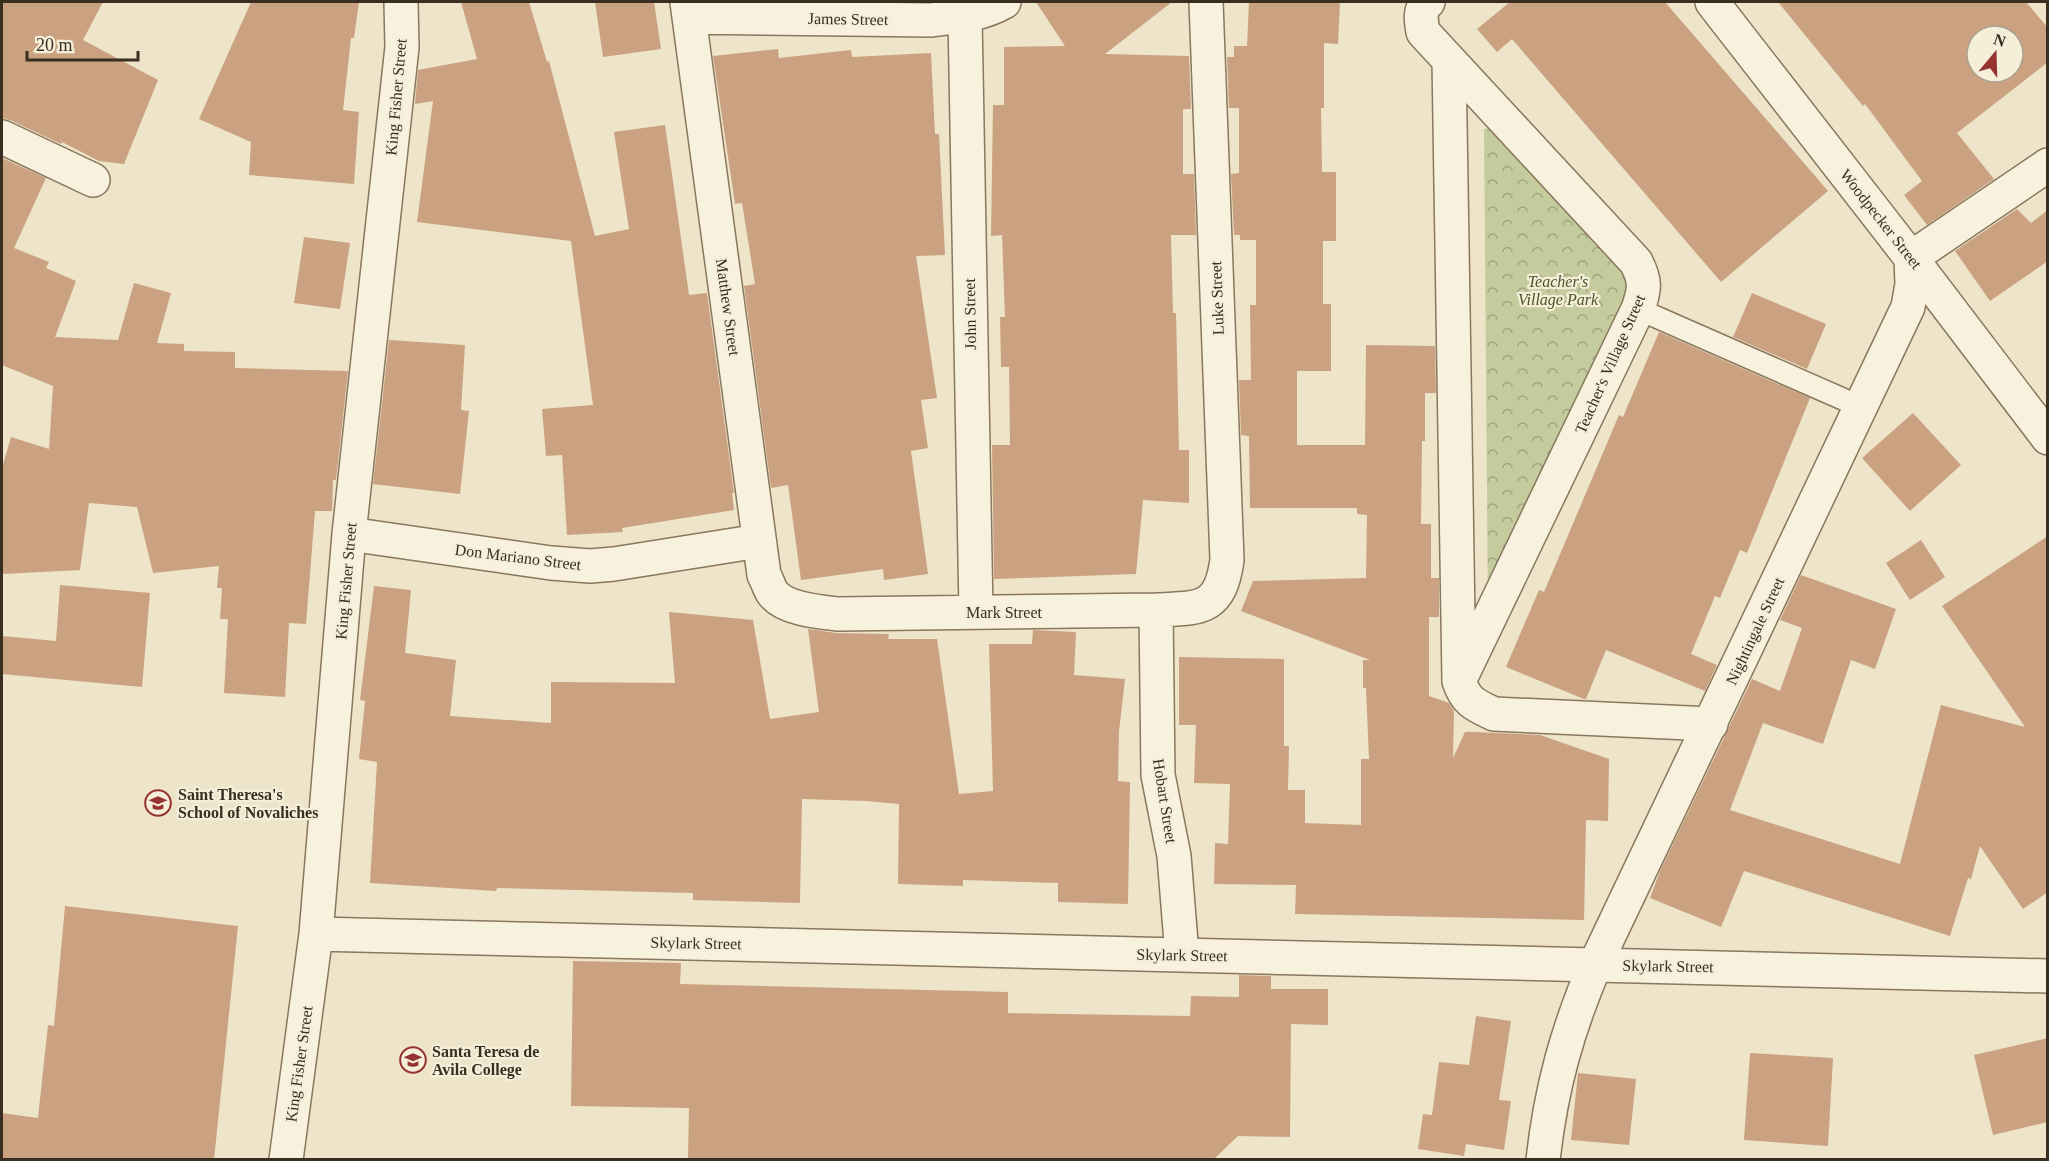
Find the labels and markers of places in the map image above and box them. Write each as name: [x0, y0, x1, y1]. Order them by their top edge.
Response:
place label: Saint Theresa's School of Novaliches: [178, 786, 318, 821]
school or university icon: Saint Theresa's School of Novaliches: [143, 788, 173, 818]
place label: Santa Teresa de Avila College: [432, 1043, 539, 1079]
school or university icon: Santa Teresa de Avila College: [398, 1045, 428, 1075]

